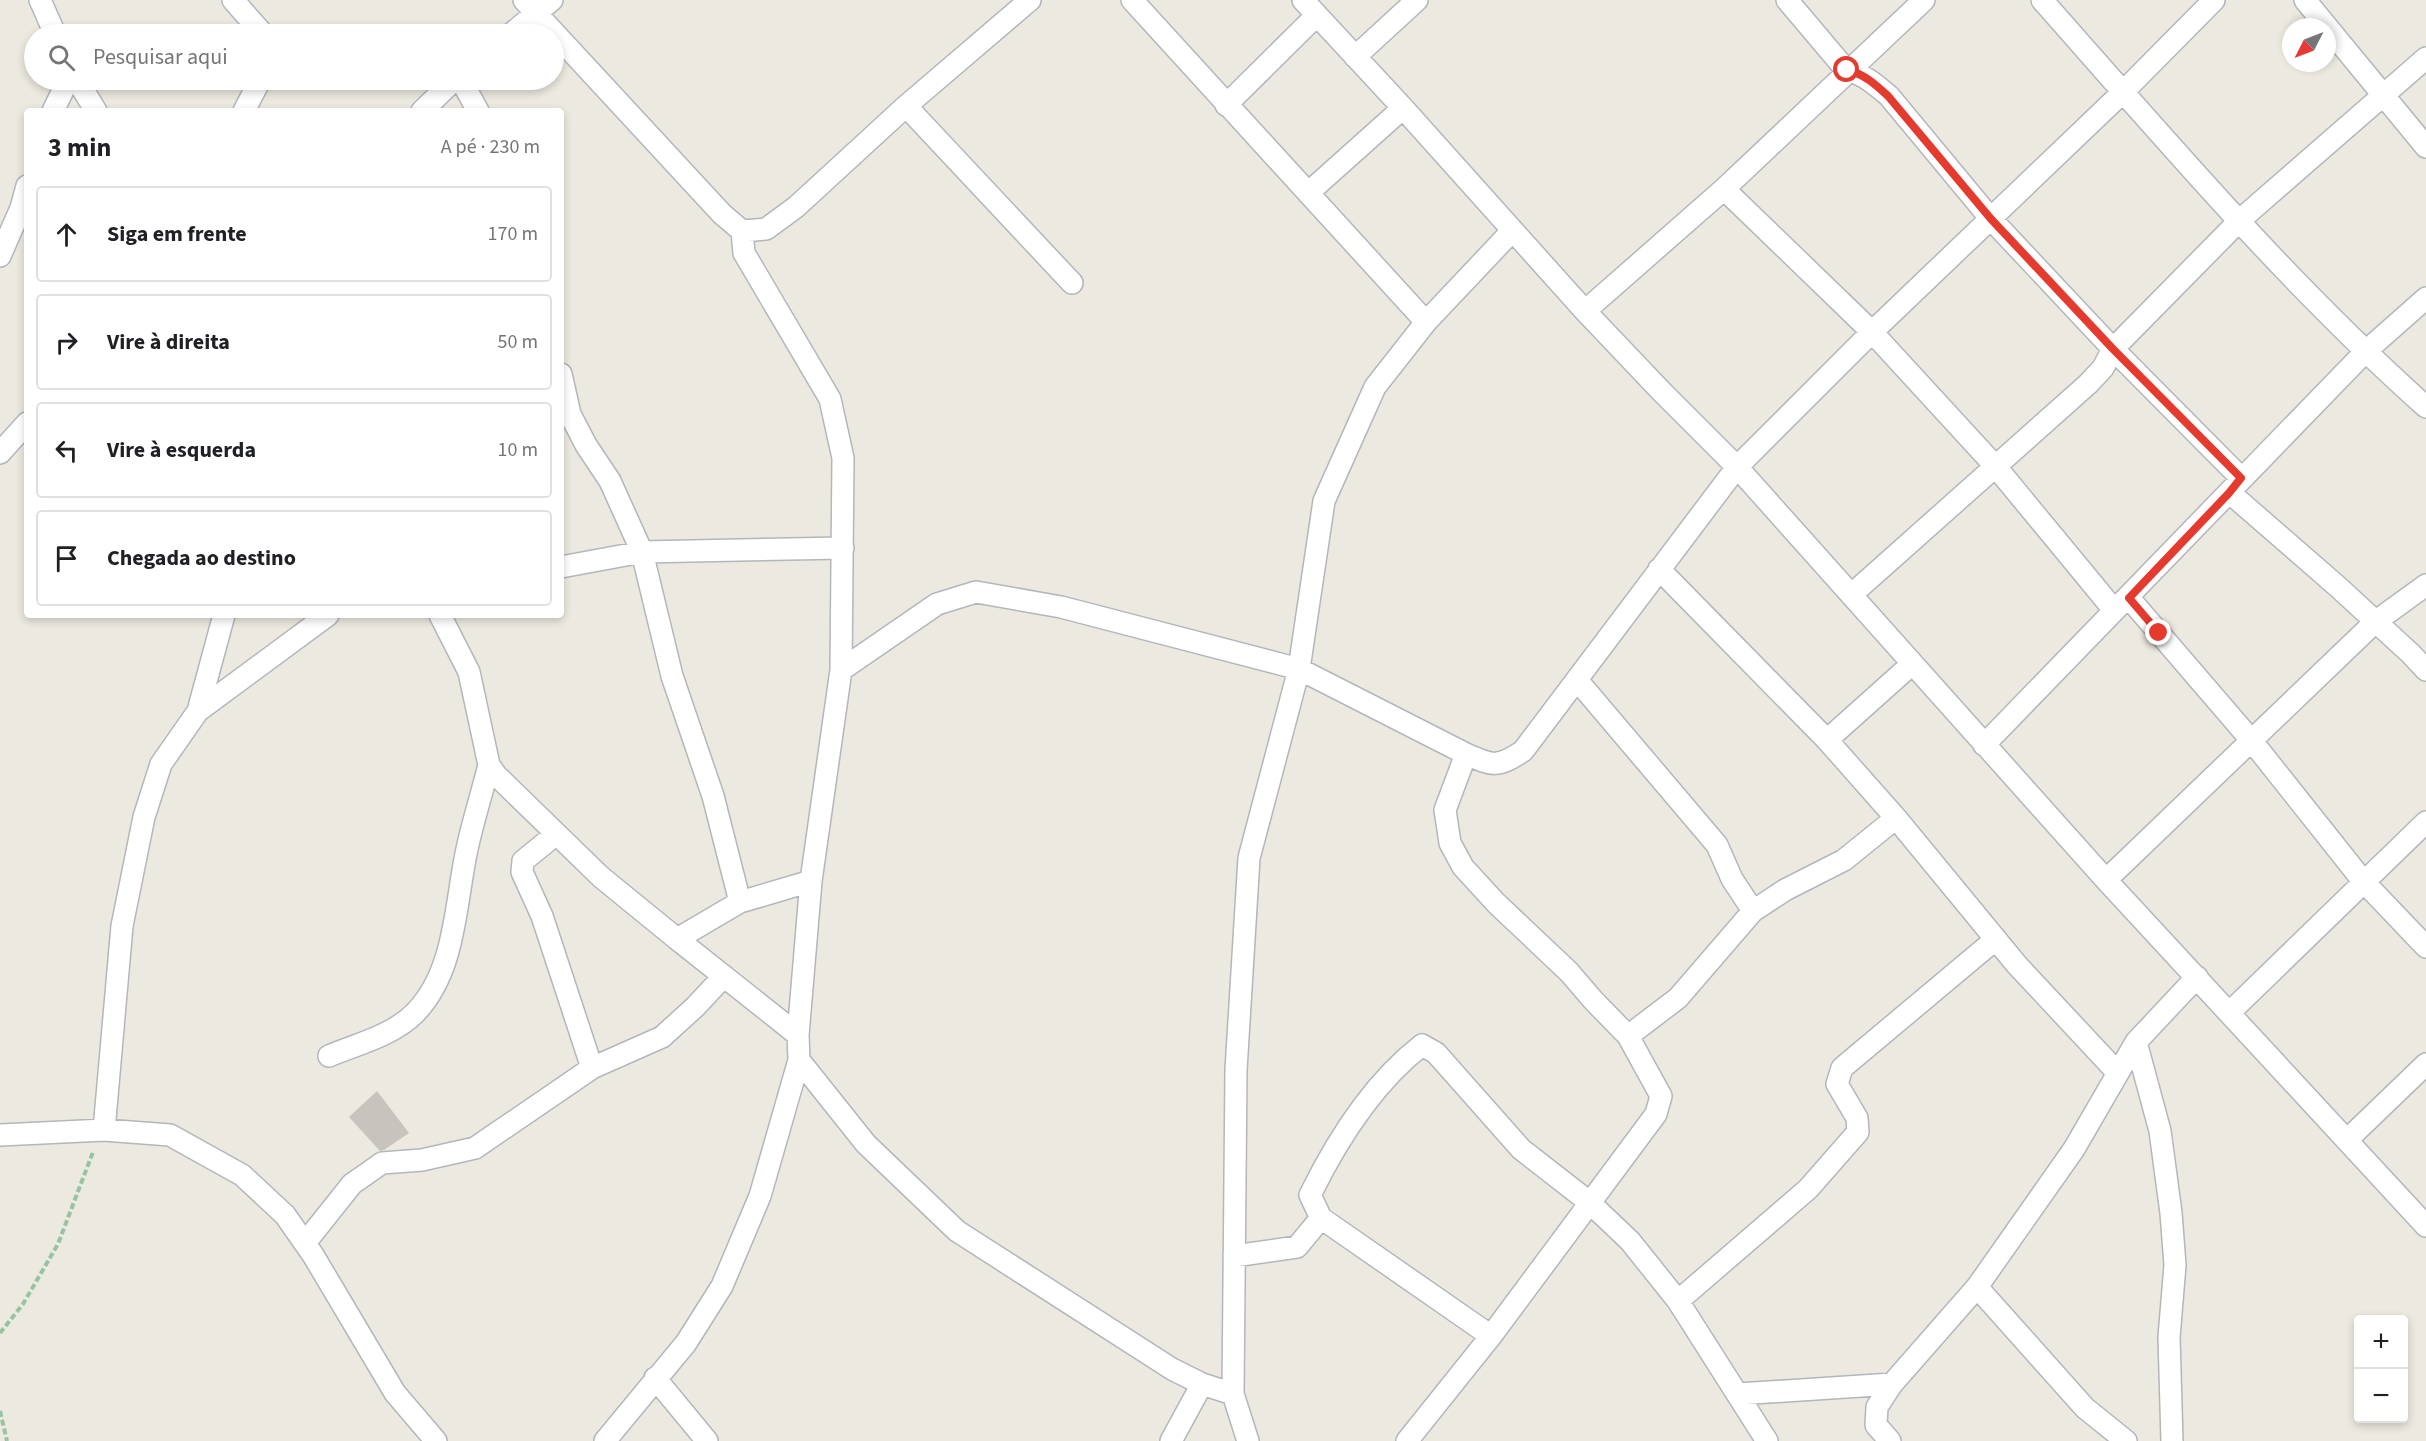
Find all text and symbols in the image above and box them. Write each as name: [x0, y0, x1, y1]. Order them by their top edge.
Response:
north arrow: [2282, 18, 2336, 72]
search box: [24, 24, 564, 90]
icon: search: [45, 41, 78, 74]
text: Pesquisar aqui: [93, 41, 228, 73]
route start: [1833, 56, 1859, 82]
text: 3 min: [48, 129, 111, 166]
text: A pé · 230 m: [441, 133, 540, 161]
icon: ahead: [50, 218, 83, 251]
text: Siga em frente: [107, 218, 247, 250]
text: 170 m: [488, 220, 538, 248]
icon: right: [50, 326, 83, 359]
text: Vire à direita: [107, 326, 230, 358]
text: 50 m: [498, 328, 538, 356]
icon: left: [50, 434, 83, 467]
text: Vire à esquerda: [107, 434, 256, 466]
text: 10 m: [498, 436, 538, 464]
icon: arrive: [50, 542, 83, 575]
text: Chegada ao destino: [107, 542, 296, 574]
route end: [2145, 619, 2171, 645]
map controls: [2354, 1315, 2408, 1423]
button: +: [2354, 1315, 2408, 1369]
button: −: [2354, 1369, 2408, 1423]

